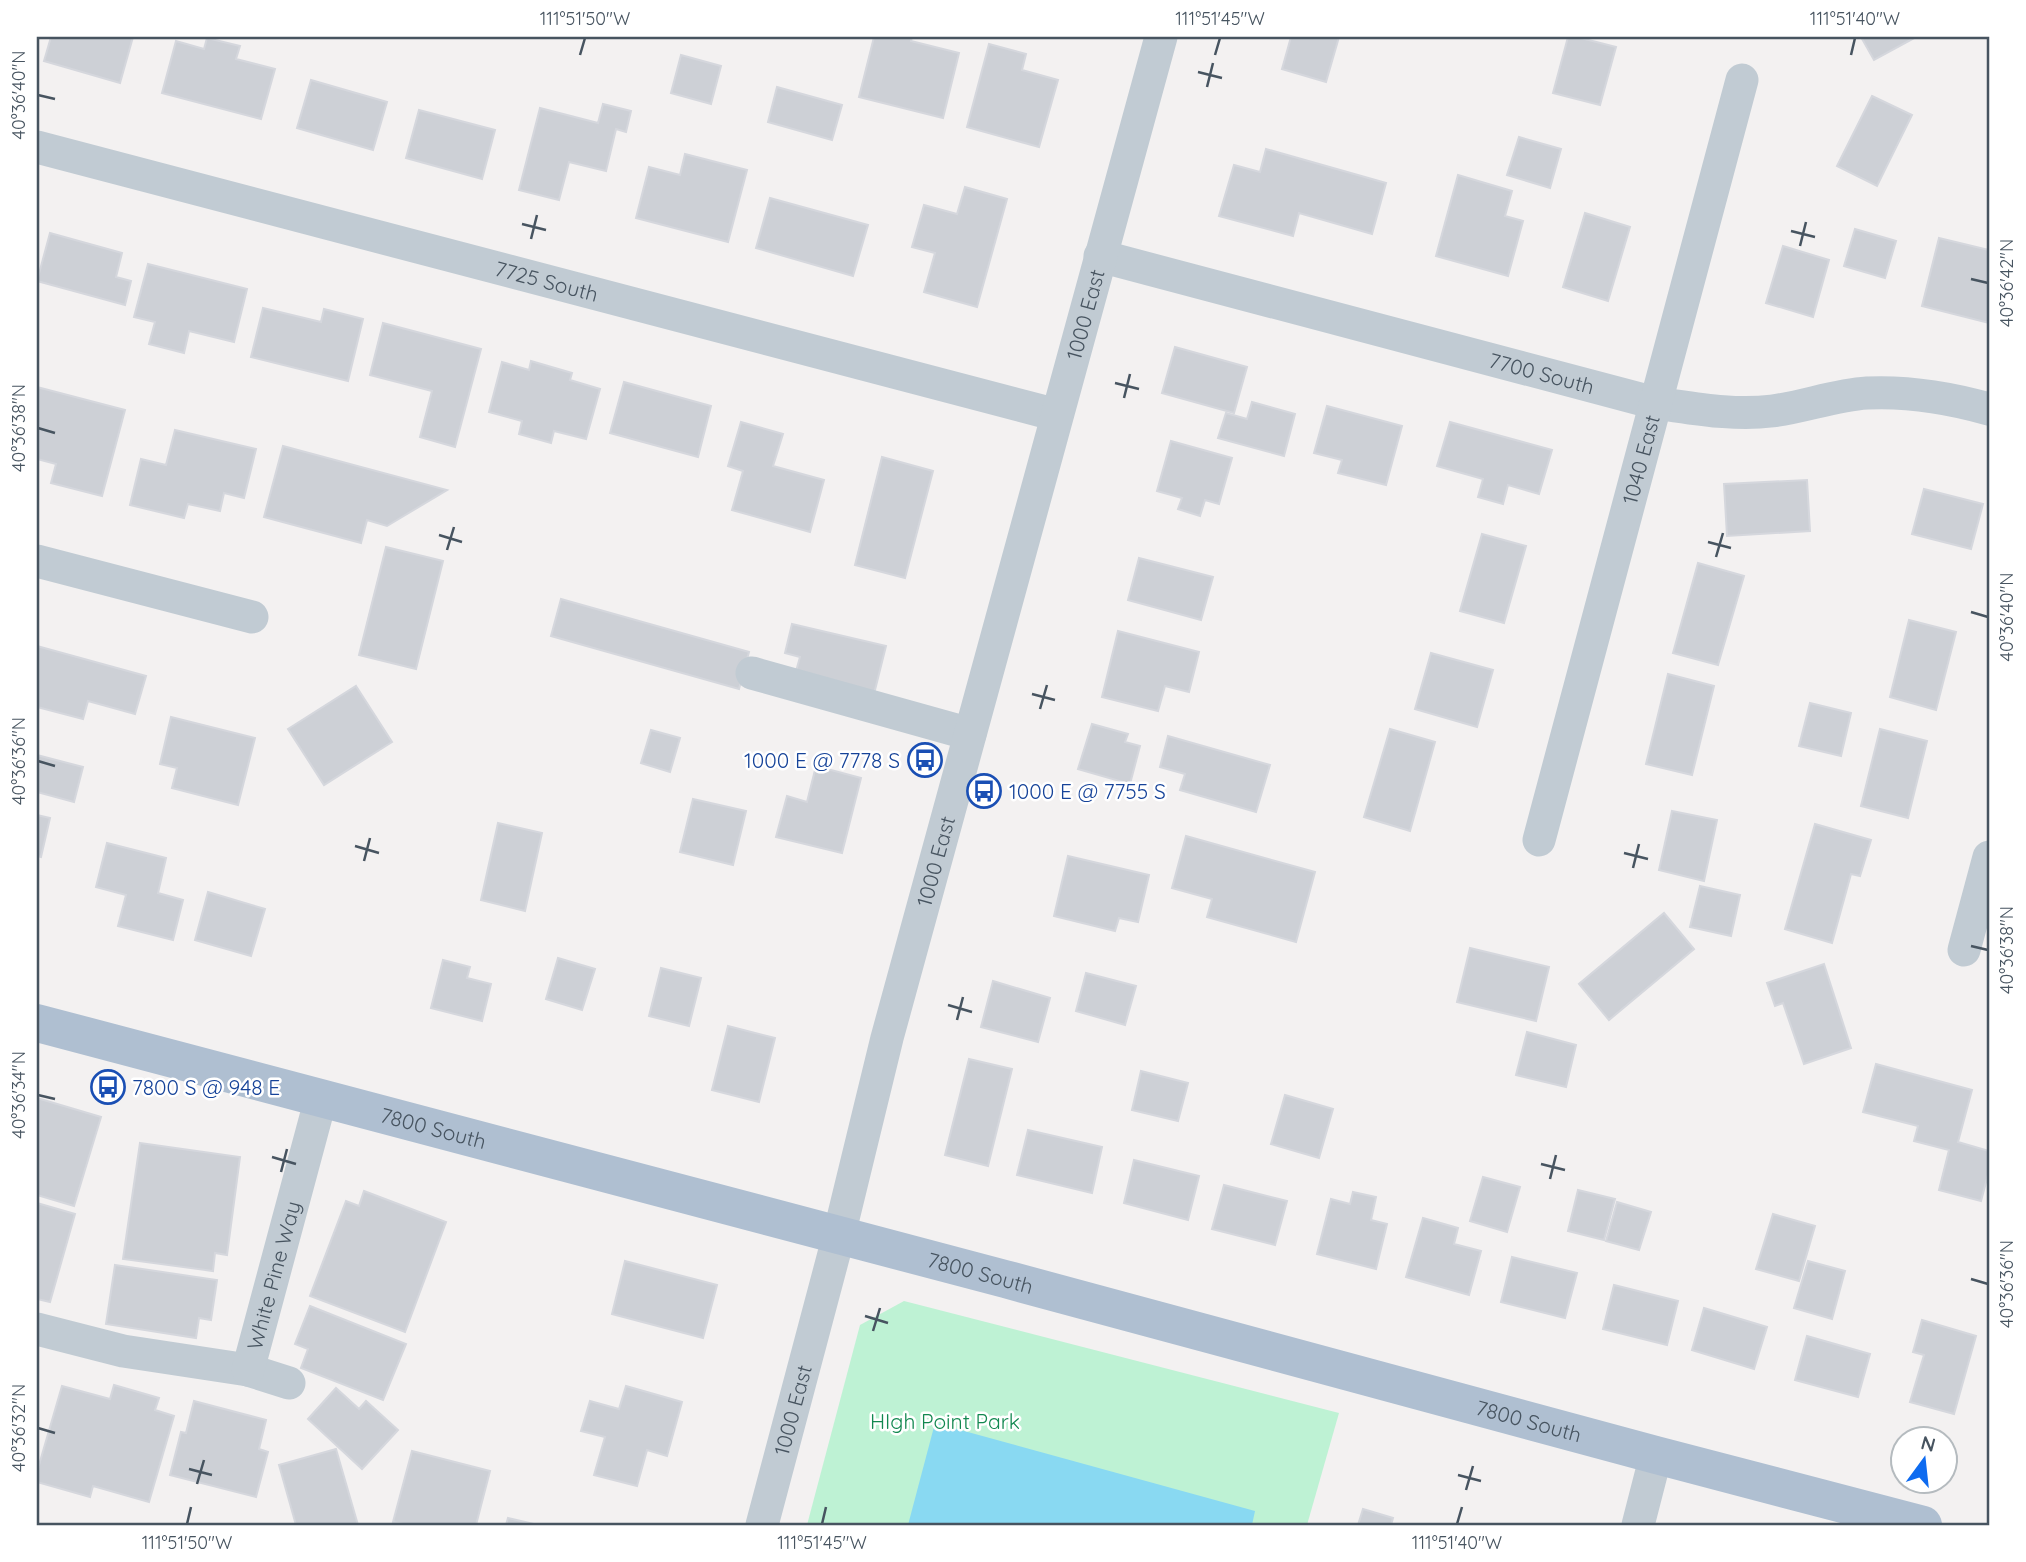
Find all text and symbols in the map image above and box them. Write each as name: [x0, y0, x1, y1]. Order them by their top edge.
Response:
text: 111°51'50"W: [540, 7, 630, 30]
text: 111°51'45"W: [1175, 7, 1265, 30]
text: 111°51'40"W: [1810, 7, 1900, 30]
text: 40°36'40"N: [7, 51, 30, 139]
text: 40°36'42"N: [1995, 239, 2018, 327]
street label: 7725 South: [492, 255, 601, 307]
street label: 1000 East: [1060, 266, 1110, 363]
street label: 7700 South: [1486, 347, 1597, 399]
text: 40°36'38"N: [7, 384, 30, 472]
street label: 1040 East: [1616, 412, 1665, 507]
text: 40°36'40"N: [1995, 573, 2018, 661]
text: 40°36'36"N: [7, 717, 30, 805]
bus stop icon: 1000 E @ 7778 S: [906, 741, 944, 779]
place label: 1000 E @ 7778 S: [744, 747, 900, 773]
bus stop icon: 1000 E @ 7755 S: [965, 772, 1003, 810]
place label: 1000 E @ 7755 S: [1009, 778, 1166, 804]
street label: 1000 East: [911, 813, 960, 909]
text: 40°36'38"N: [1995, 906, 2018, 994]
text: 40°36'34"N: [7, 1051, 30, 1139]
bus stop icon: 7800 S @ 948 E: [89, 1068, 127, 1106]
place label: 7800 S @ 948 E: [132, 1074, 280, 1100]
street label: 7800 South: [378, 1101, 489, 1154]
street label: White Pine Way: [241, 1198, 306, 1353]
text: 40°36'36"N: [1995, 1240, 2018, 1328]
street label: 7800 South: [925, 1246, 1036, 1299]
street label: 1000 East: [768, 1362, 817, 1458]
text: 40°36'32"N: [7, 1384, 30, 1472]
street label: 7800 South: [1473, 1394, 1585, 1447]
park label: HIgh Point Park: [870, 1408, 1020, 1434]
north arrow: [1890, 1426, 1960, 1496]
text: N: [1919, 1430, 1938, 1457]
text: 111°51'50"W: [142, 1531, 232, 1554]
text: 111°51'45"W: [777, 1531, 867, 1554]
text: 111°51'40"W: [1412, 1531, 1502, 1554]

